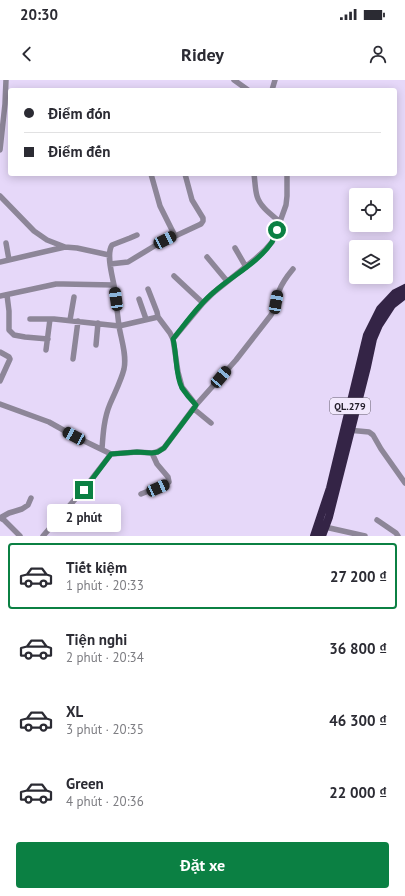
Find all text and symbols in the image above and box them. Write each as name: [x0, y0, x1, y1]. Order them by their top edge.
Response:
text: 20:30: [20, 5, 58, 24]
icon: back: [16, 43, 38, 65]
text: Ridey: [181, 43, 224, 66]
icon: person: [367, 43, 389, 65]
text: Điểm đón: [48, 104, 111, 123]
text: Điểm đến: [48, 142, 110, 161]
map controls: [349, 188, 393, 284]
button: locate: [349, 188, 393, 232]
route start: [268, 221, 286, 239]
car: [152, 229, 178, 251]
button: layers: [349, 240, 393, 284]
car: [108, 286, 124, 312]
car: [268, 289, 284, 315]
car: [209, 364, 233, 390]
road number: QL.279: [330, 398, 370, 414]
car: [61, 425, 87, 447]
car: [145, 478, 171, 498]
route end: [75, 481, 93, 499]
callout: 2 phút: [47, 504, 121, 532]
text: 2 phút: [66, 509, 102, 526]
icon: car: [18, 558, 54, 594]
text: Tiết kiệm: [66, 558, 127, 577]
text: 27 200 ₫: [330, 567, 387, 586]
text: 1 phút · 20:33: [66, 577, 144, 594]
icon: car: [18, 630, 54, 666]
text: Tiện nghi: [66, 630, 127, 649]
text: 36 800 ₫: [329, 639, 387, 658]
text: 2 phút · 20:34: [66, 649, 144, 666]
icon: car: [18, 702, 54, 738]
text: XL: [66, 702, 83, 721]
text: 46 300 ₫: [329, 711, 387, 730]
text: 3 phút · 20:35: [66, 721, 144, 738]
icon: car: [18, 774, 54, 810]
text: Green: [66, 774, 104, 793]
text: 22 000 ₫: [329, 783, 387, 802]
text: 4 phút · 20:36: [66, 793, 144, 810]
button: Đặt xe: [16, 842, 389, 888]

